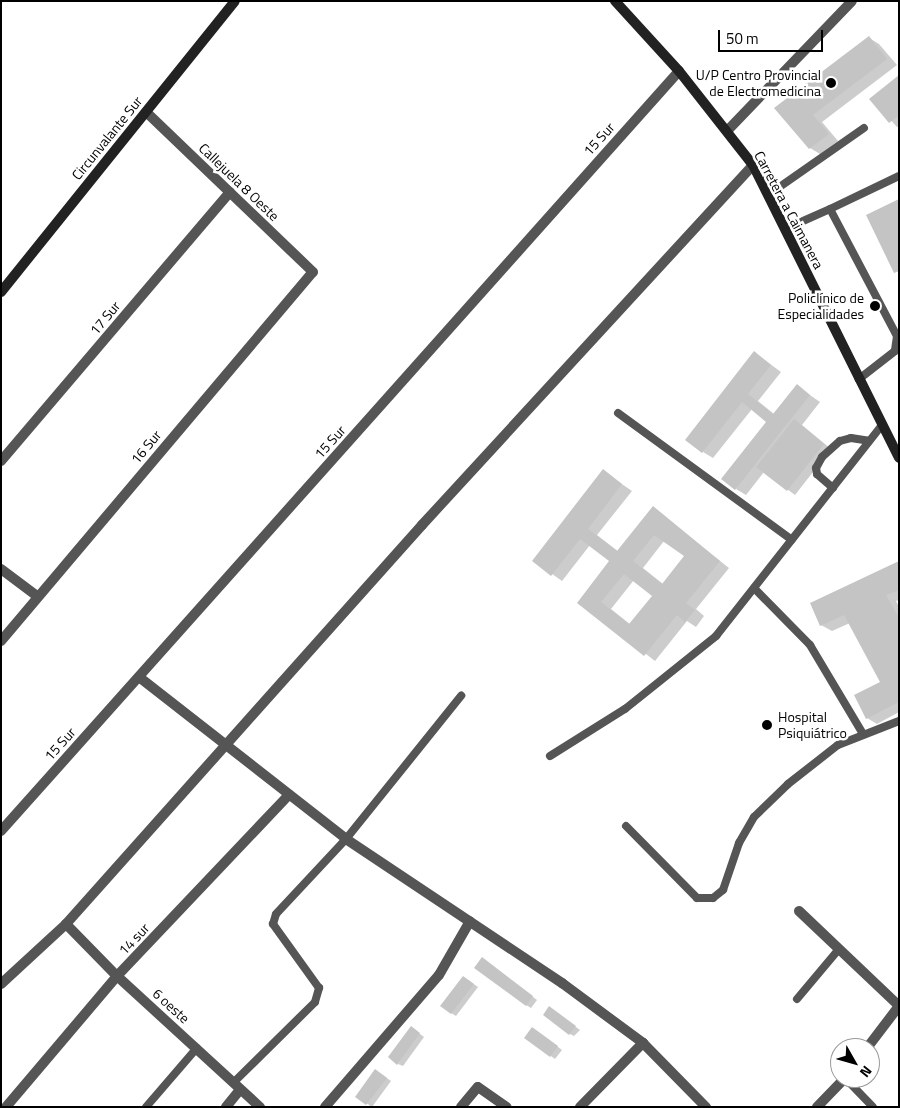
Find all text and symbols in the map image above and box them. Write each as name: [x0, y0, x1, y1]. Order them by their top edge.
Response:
scale bar: [720, 20, 825, 52]
text: 50 m: [726, 27, 759, 50]
place label: U/P Centro Provincial de Electromedicina: [696, 67, 821, 100]
marker: U/P Centro Provincial de Electromedicina: [825, 77, 837, 89]
street label: Circunvalante Sur: [68, 93, 146, 183]
street label: 15 Sur: [580, 119, 618, 159]
street label: Callejuela 8 Oeste: [195, 140, 283, 224]
street label: Carretera a Caimanera: [751, 148, 827, 272]
place label: Policlínico de Especialidades: [777, 290, 864, 322]
street label: 17 Sur: [86, 298, 124, 338]
marker: Policlínico de Especialidades: [868, 299, 882, 313]
street label: 15 Sur: [311, 422, 349, 462]
street label: 16 Sur: [127, 427, 165, 467]
place label: Hospital Psiquiátrico: [778, 709, 847, 742]
marker: Hospital Psiquiátrico: [760, 718, 774, 732]
street label: 15 Sur: [41, 724, 79, 764]
street label: 14 sur: [115, 920, 153, 958]
street label: 6 oeste: [149, 985, 193, 1027]
north arrow: [830, 1038, 880, 1088]
text: N: [855, 1062, 878, 1082]

